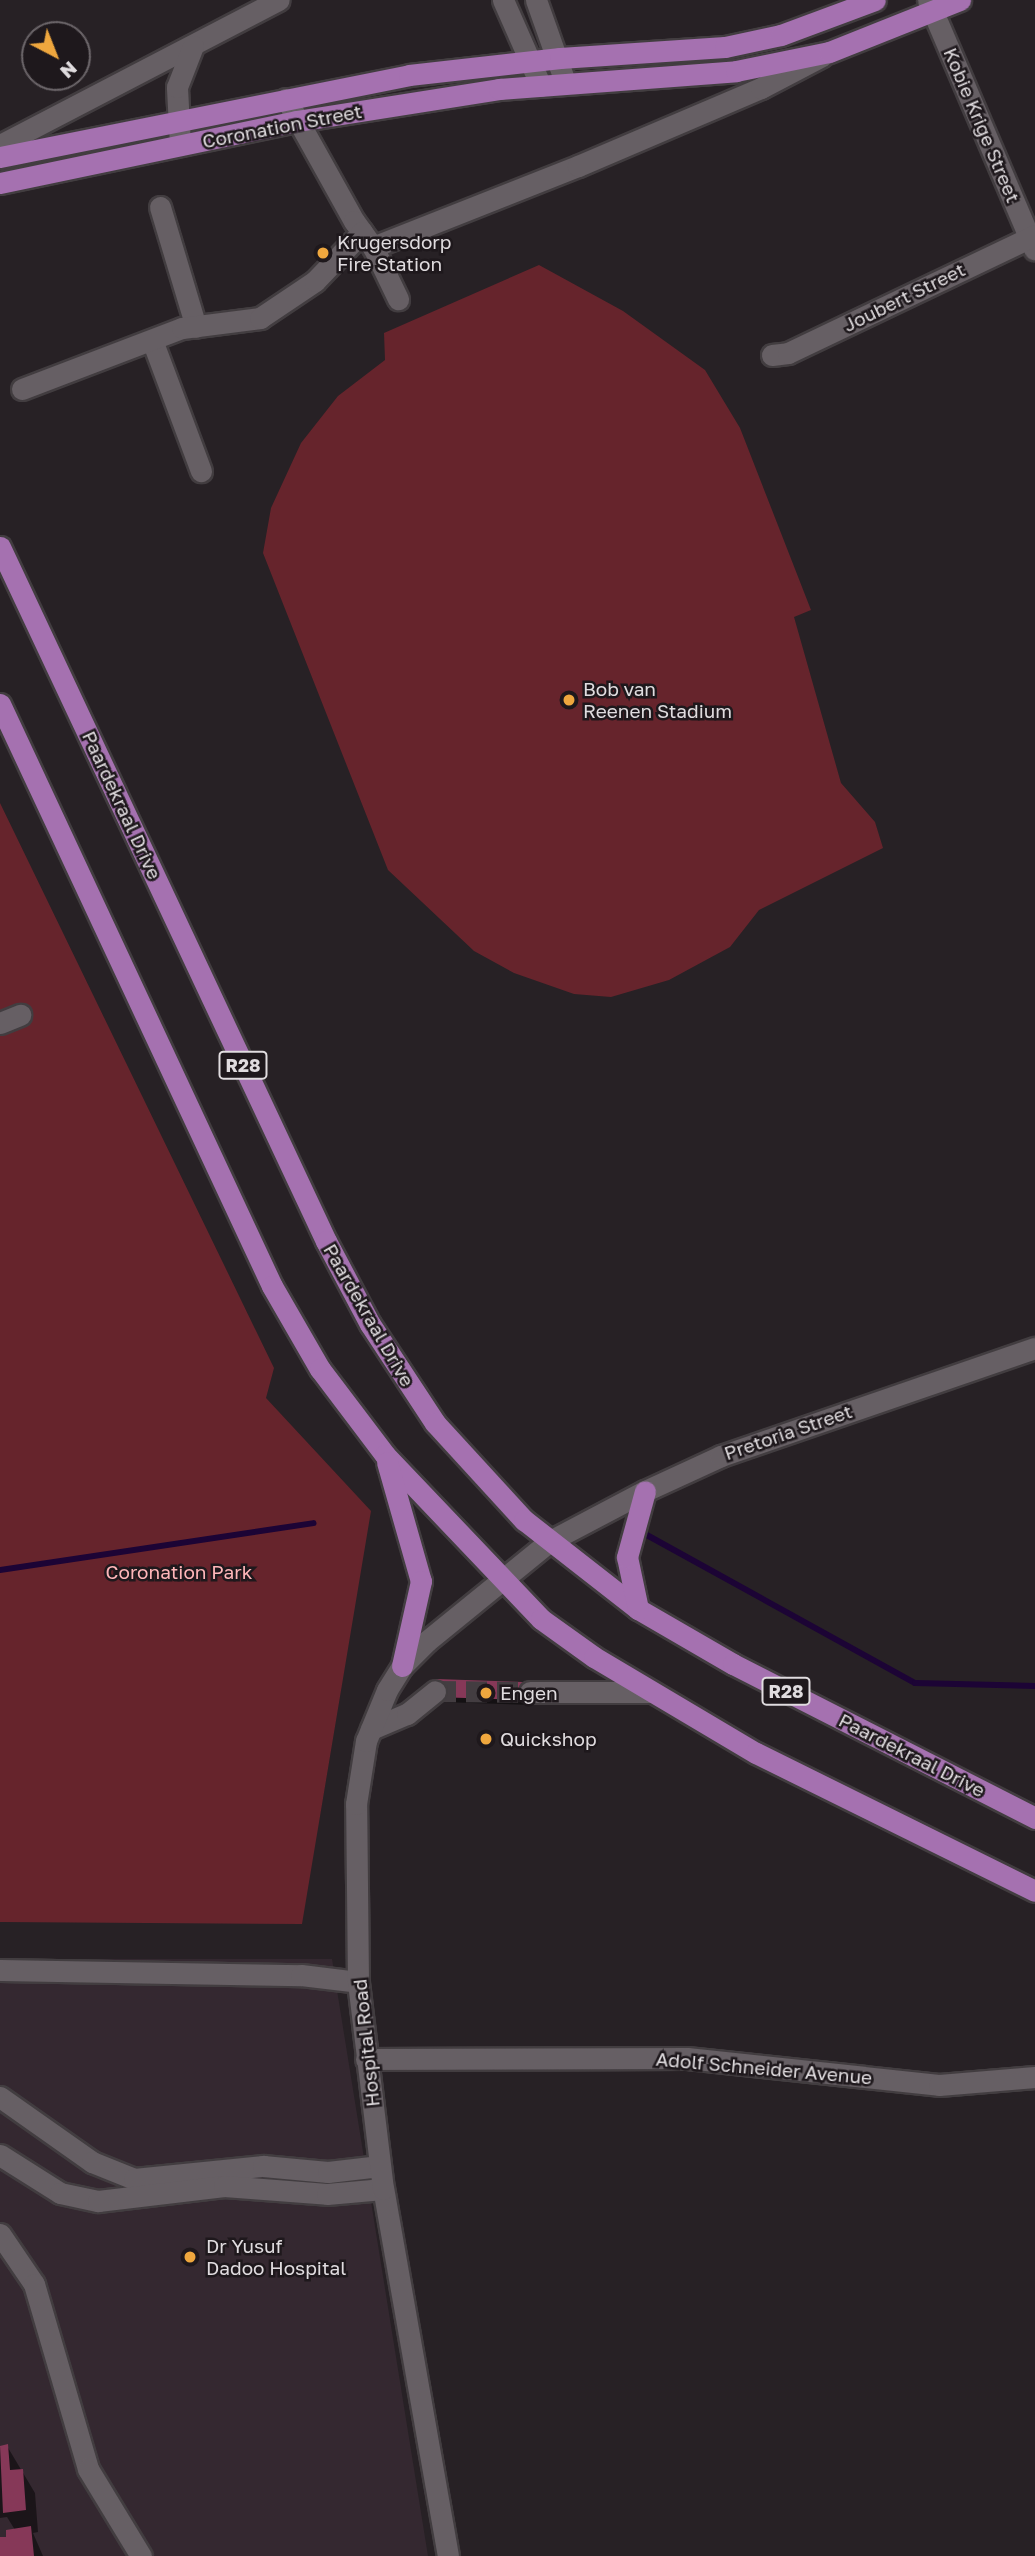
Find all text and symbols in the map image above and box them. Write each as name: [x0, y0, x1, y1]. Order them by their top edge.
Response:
north arrow: [21, 21, 91, 91]
street label: Kobie Krige Street: [939, 44, 1025, 206]
text: N: [56, 57, 82, 84]
street label: Coronation Street: [200, 99, 364, 153]
place label: Krugersdorp Fire Station: [337, 231, 451, 275]
marker: Krugersdorp Fire Station: [315, 245, 331, 261]
street label: Joubert Street: [839, 258, 969, 336]
place label: Bob van Reenen Stadium: [583, 678, 732, 722]
marker: Bob van Reenen Stadium: [561, 692, 577, 708]
street label: Paardekraal Drive: [78, 727, 166, 883]
road number: R28: [217, 1050, 269, 1080]
street label: Paardekraal Drive: [319, 1240, 419, 1390]
street label: Pretoria Street: [721, 1399, 855, 1465]
park label: Coronation Park: [106, 1561, 252, 1583]
road number: R28: [760, 1676, 812, 1706]
place label: Engen: [500, 1682, 558, 1704]
marker: Engen: [478, 1685, 494, 1701]
street label: Paardekraal Drive: [835, 1708, 989, 1802]
place label: Quickshop: [500, 1728, 597, 1750]
marker: Quickshop: [478, 1731, 494, 1747]
street label: Hospital Road: [348, 1978, 384, 2108]
street label: Adolf Schneider Avenue: [655, 2047, 873, 2089]
place label: Dr Yusuf Dadoo Hospital: [206, 2235, 346, 2279]
marker: Dr Yusuf Dadoo Hospital: [180, 2247, 200, 2267]

